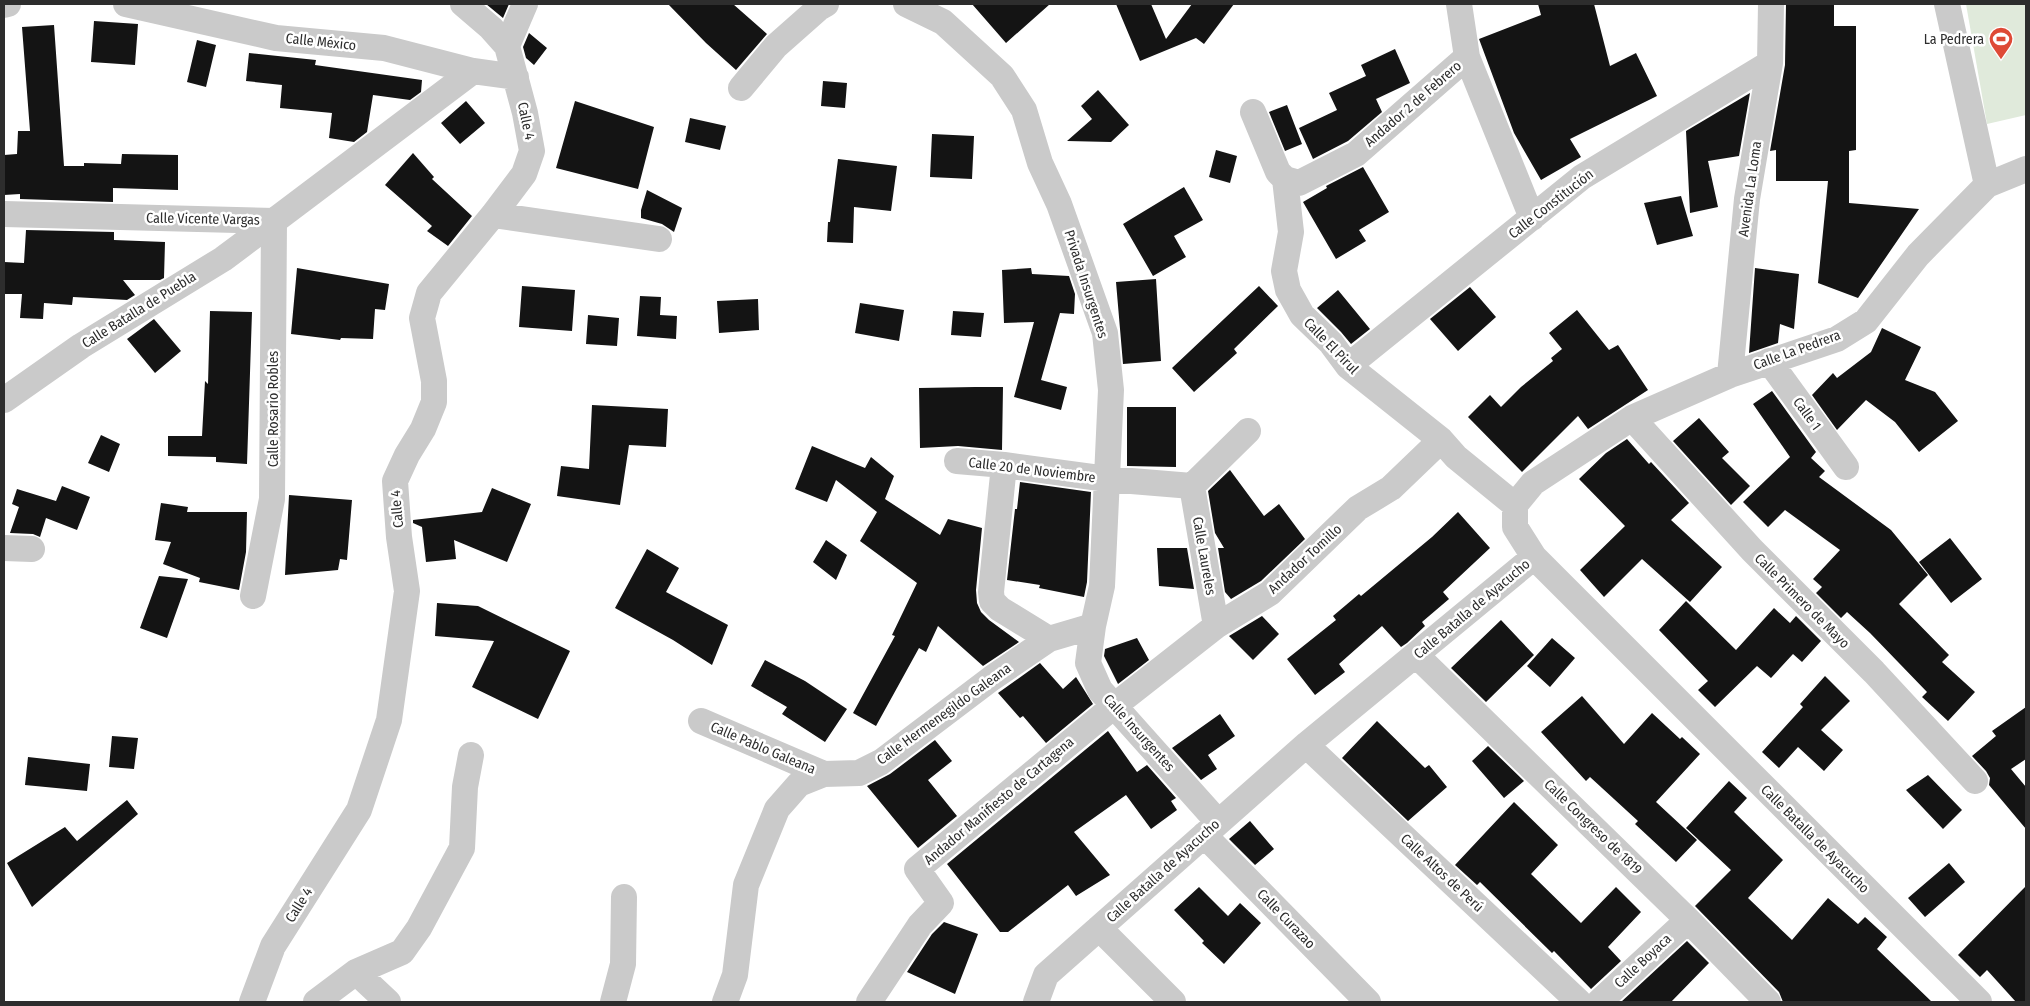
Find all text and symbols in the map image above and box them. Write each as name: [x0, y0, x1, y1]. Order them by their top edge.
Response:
sports icon: La Pedrera: [1988, 26, 2014, 60]
street label: Calle México: [285, 30, 357, 54]
place label: La Pedrera: [1924, 31, 1984, 48]
street label: Andador 2 de Febrero: [1361, 57, 1465, 151]
street label: Calle 4: [514, 101, 538, 142]
street label: Avenida La Loma: [1735, 140, 1765, 238]
street label: Calle Constitución: [1505, 166, 1597, 242]
street label: Calle Vicente Vargas: [146, 210, 260, 228]
street label: Privada Insurgentes: [1060, 228, 1112, 340]
street label: Calle Batalla de Puebla: [79, 268, 199, 352]
street label: Calle El Pirul: [1300, 314, 1362, 378]
street label: Calle La Pedrera: [1751, 326, 1843, 374]
street label: Calle Rosario Robles: [265, 351, 282, 467]
street label: Calle 1: [1789, 394, 1825, 434]
street label: Calle 20 de Noviembre: [968, 454, 1097, 486]
street label: Calle 4: [387, 489, 407, 529]
street label: Calle Laureles: [1189, 515, 1219, 597]
street label: Andador Tomillo: [1265, 521, 1345, 597]
street label: Calle Primero de Mayo: [1751, 550, 1853, 652]
street label: Calle Batalla de Ayacucho: [1410, 555, 1534, 663]
street label: Calle Hermenegildo Galeana: [874, 660, 1014, 768]
street label: Calle Insurgentes: [1100, 691, 1178, 775]
street label: Calle Pablo Galeana: [708, 718, 818, 778]
street label: Andador Manifiesto de Cartagena: [921, 733, 1077, 869]
street label: Calle Congreso de 1819: [1541, 776, 1646, 878]
street label: Calle Batalla de Ayacucho: [1757, 781, 1873, 897]
street label: Calle Batalla de Ayacucho: [1103, 816, 1223, 926]
street label: Calle Altos de Perú: [1397, 830, 1487, 916]
street label: Calle 4: [282, 884, 316, 926]
street label: Calle Curazao: [1253, 886, 1319, 952]
street label: Calle Boyaca: [1611, 930, 1675, 992]

